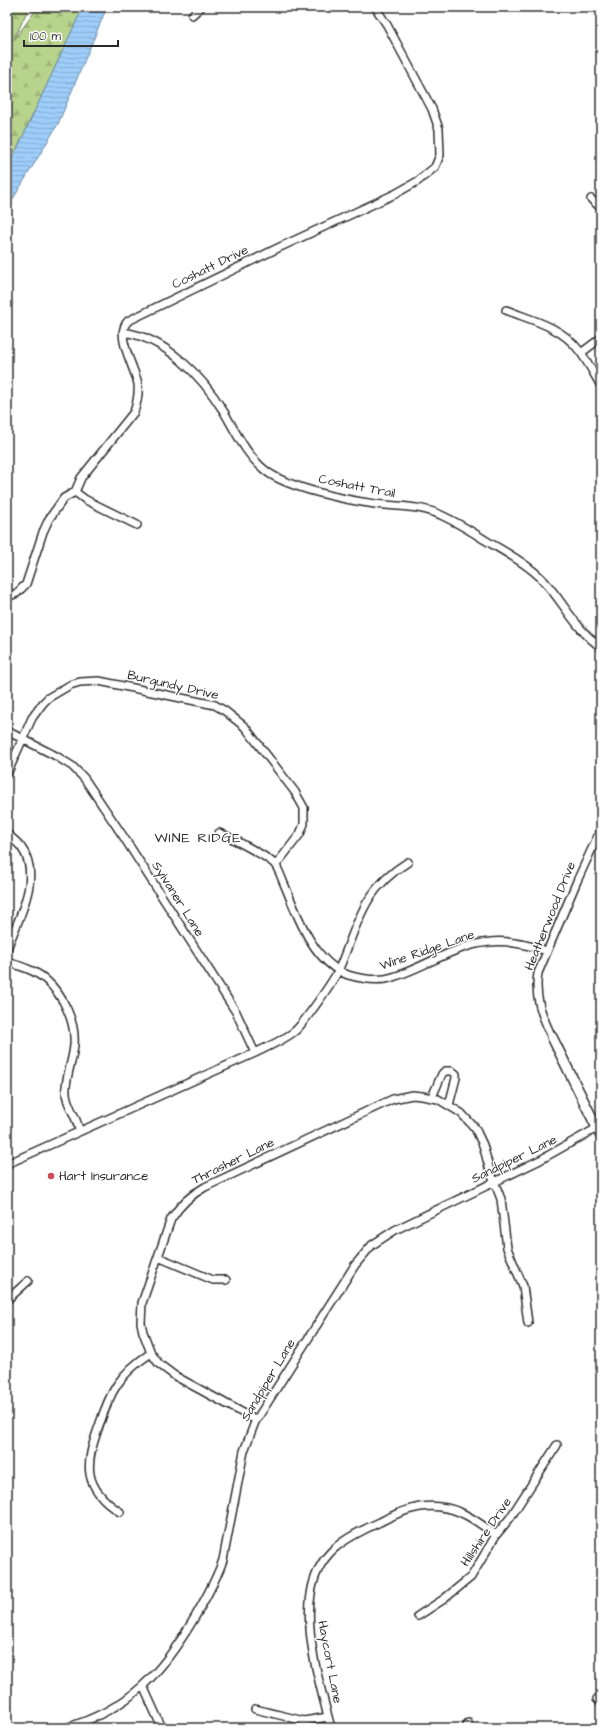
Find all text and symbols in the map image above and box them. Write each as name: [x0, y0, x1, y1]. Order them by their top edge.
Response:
scale bar: [24, 22, 118, 48]
text: 100 m: [30, 28, 61, 45]
street label: Coshatt Drive: [169, 241, 251, 293]
street label: Coshatt Trail: [317, 470, 397, 502]
street label: Burgundy Drive: [125, 666, 220, 705]
district label: WINE RIDGE: [154, 828, 242, 848]
street label: Sylvaner Lane: [147, 858, 208, 941]
street label: Heatherwood Drive: [520, 859, 580, 973]
street label: Wine Ridge Lane: [377, 925, 477, 976]
street label: Sandpiper Lane: [468, 1130, 560, 1188]
street label: Thrasher Lane: [189, 1133, 277, 1189]
place label: Hart Insurance: [59, 1167, 148, 1185]
marker: Hart Insurance: [46, 1171, 56, 1181]
street label: Sandpiper Lane: [236, 1335, 300, 1425]
street label: Hillshire Drive: [456, 1494, 516, 1570]
street label: Haycort Lane: [312, 1619, 347, 1705]

